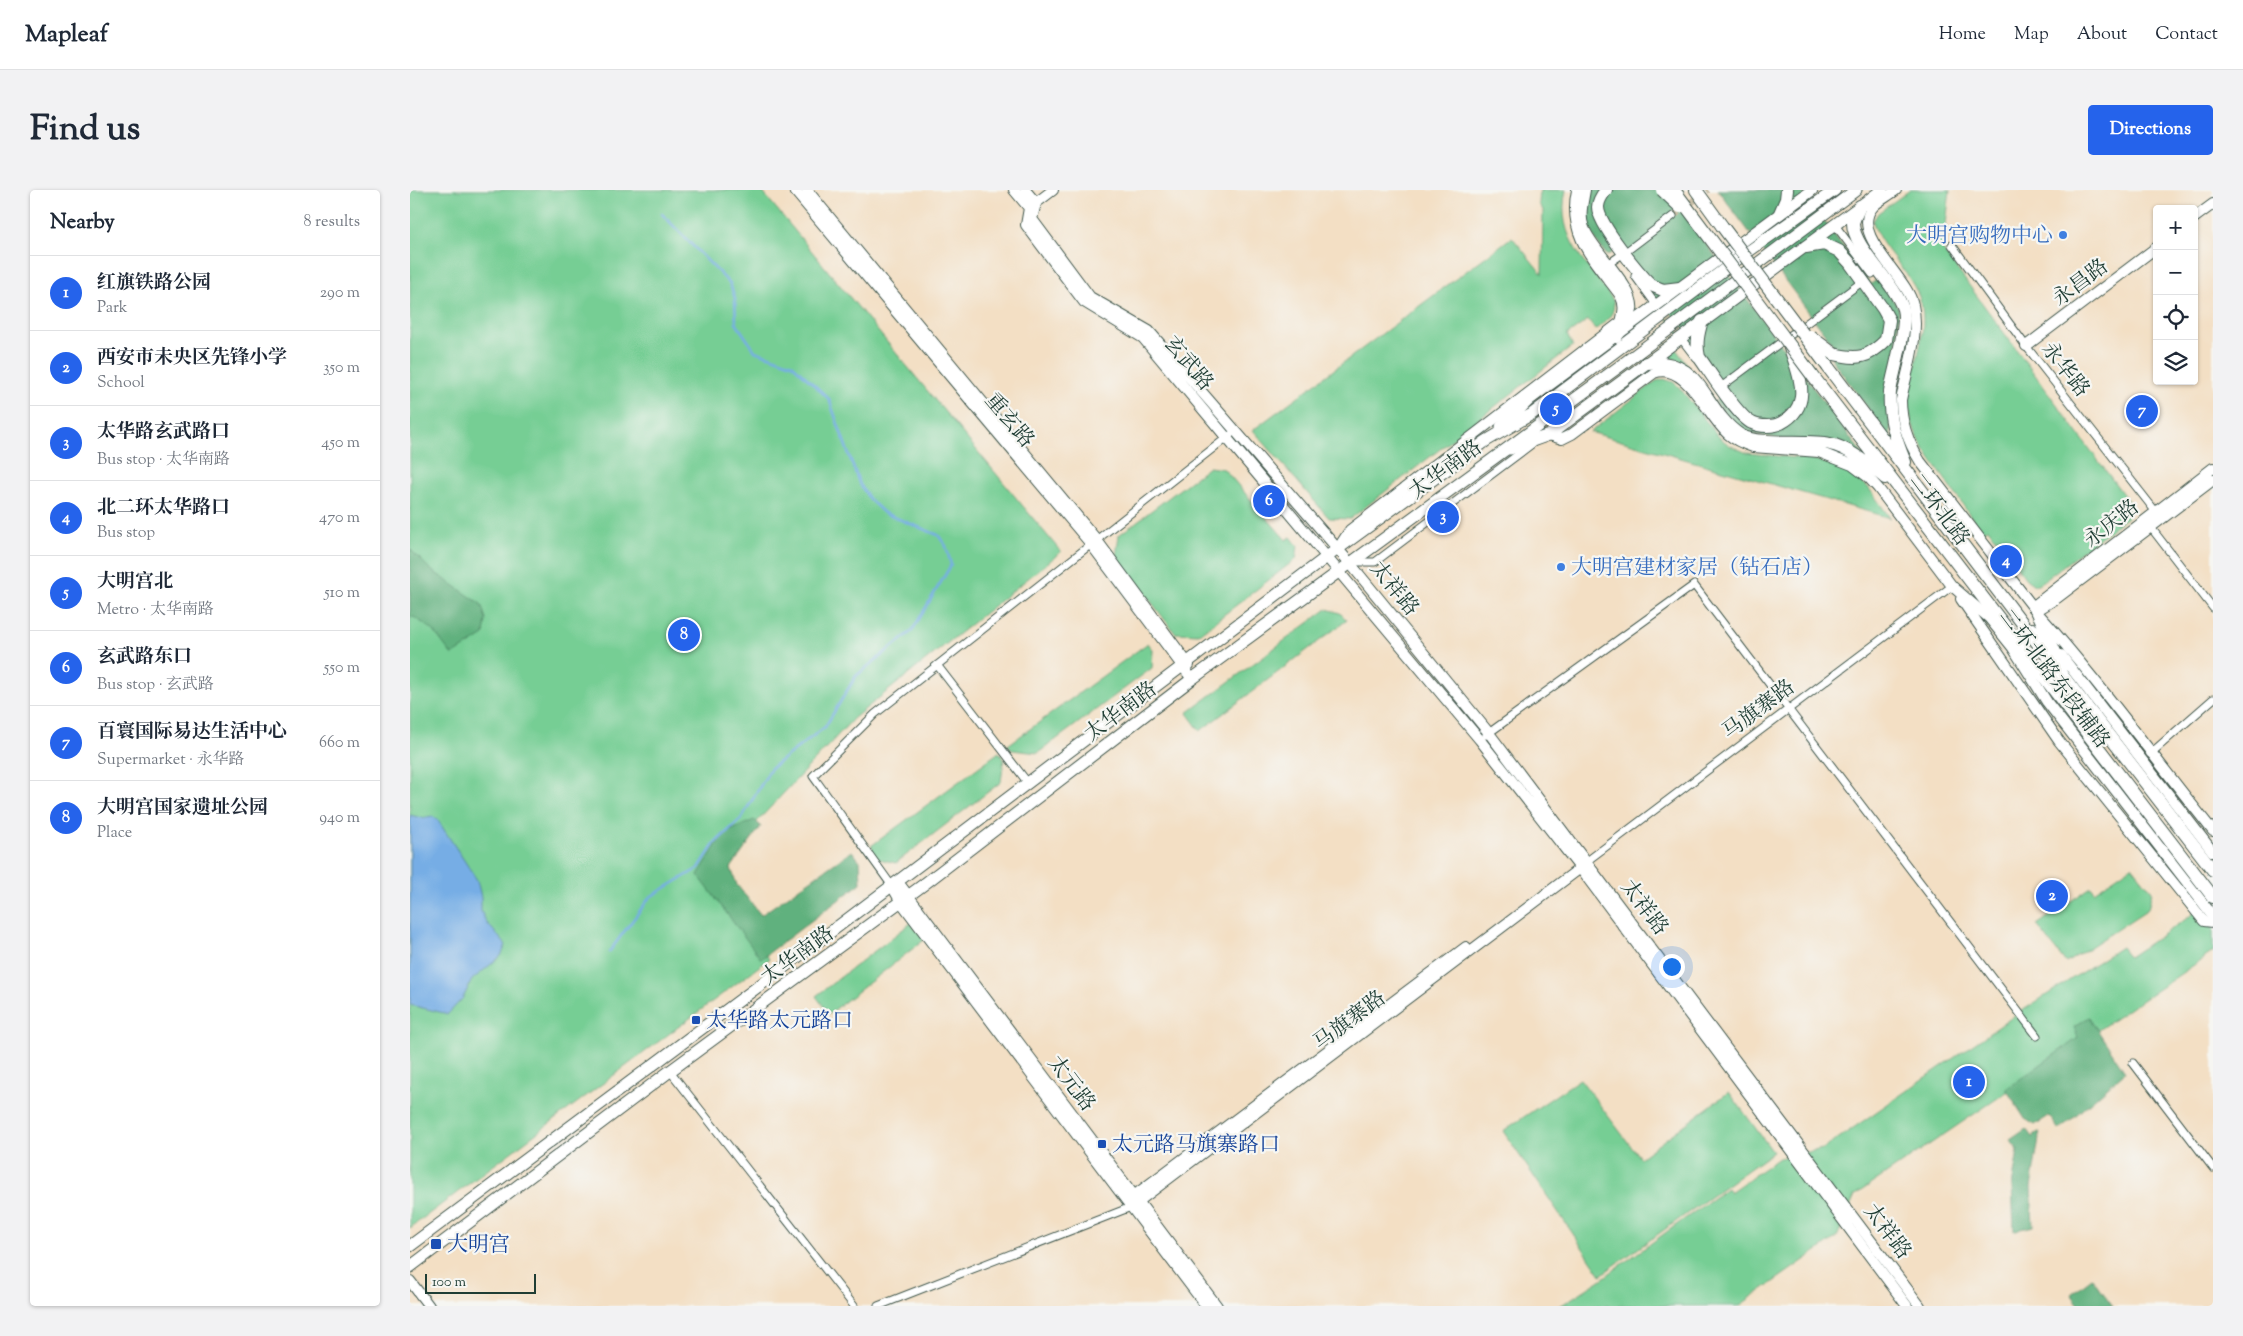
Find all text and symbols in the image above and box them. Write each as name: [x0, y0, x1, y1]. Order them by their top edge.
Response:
text: Mapleaf: [25, 18, 108, 52]
text: Home: [1939, 22, 1986, 48]
text: Map: [2014, 22, 2049, 48]
text: About: [2077, 22, 2127, 48]
text: Contact: [2155, 22, 2218, 48]
text: Find us: [30, 105, 140, 156]
button: Directions: [2088, 105, 2213, 155]
map controls: [2153, 205, 2198, 385]
button: +: [2153, 205, 2198, 250]
text: Nearby: [50, 208, 115, 238]
text: 8 results: [304, 211, 360, 234]
place label: 大明宫购物中心: [1906, 222, 2053, 252]
marker: 大明宫购物中心: [2057, 229, 2069, 241]
button: −: [2153, 250, 2198, 295]
street label: 永昌路: [2047, 253, 2115, 315]
text: 红旗铁路公园: [97, 270, 211, 297]
text: 1: [63, 282, 69, 305]
text: 290 m: [320, 282, 360, 305]
button: locate: [2153, 295, 2198, 340]
text: Park: [97, 297, 128, 320]
street label: 玄武路: [1156, 331, 1219, 398]
street label: 永华路: [2033, 336, 2096, 404]
button: layers: [2153, 340, 2198, 385]
text: 西安市未央区先锋小学: [97, 345, 287, 372]
text: 2: [62, 357, 70, 380]
text: 350 m: [323, 357, 360, 380]
text: School: [97, 372, 145, 395]
street label: 重玄路: [977, 388, 1040, 455]
pin: 5: [1540, 390, 1572, 428]
pin: 7: [2126, 392, 2158, 430]
text: 太华路玄武路口: [97, 419, 230, 446]
text: 3: [63, 432, 69, 455]
text: 450 m: [321, 432, 360, 455]
street label: 太华南路: [1403, 434, 1489, 507]
text: Bus stop · 太华南路: [97, 449, 230, 472]
street label: 二环北路: [1901, 468, 1976, 553]
pin: 6: [1253, 482, 1285, 520]
street label: 永庆路: [2078, 493, 2146, 556]
text: 北二环太华路口: [97, 495, 230, 522]
pin: 3: [1427, 498, 1459, 536]
text: 4: [62, 507, 70, 530]
text: 470 m: [319, 507, 360, 530]
text: Bus stop: [97, 522, 155, 545]
pin: 4: [1990, 542, 2022, 580]
place label: 大明宫建材家居（钻石店）: [1571, 554, 1823, 584]
street label: 太祥路: [1362, 555, 1425, 623]
marker: 大明宫建材家居（钻石店）: [1555, 561, 1567, 573]
text: 大明宫北: [97, 569, 173, 596]
text: 5: [63, 582, 69, 605]
text: 510 m: [324, 582, 360, 605]
text: Metro · 太华南路: [97, 599, 214, 622]
street label: 二环北路东段辅路: [1991, 603, 2116, 755]
pin: 8: [668, 616, 700, 654]
text: 玄武路东口: [97, 644, 192, 671]
text: 6: [62, 657, 70, 680]
text: 550 m: [324, 657, 360, 680]
street label: 马旗寨路: [1717, 673, 1802, 748]
text: Bus stop · 玄武路: [97, 674, 214, 697]
street label: 太华南路: [1079, 675, 1164, 750]
text: 百寰国际易达生活中心: [97, 719, 287, 746]
text: 7: [62, 732, 70, 755]
text: 660 m: [319, 732, 360, 755]
text: Supermarket · 永华路: [97, 749, 245, 772]
text: 大明宫国家遗址公园: [97, 795, 268, 822]
text: 8: [62, 807, 70, 830]
text: 940 m: [319, 807, 360, 830]
text: Place: [97, 822, 132, 845]
street label: 太祥路: [1612, 874, 1674, 942]
pin: 2: [2036, 877, 2068, 915]
street label: 太华南路: [755, 920, 841, 993]
your location: [1659, 954, 1685, 980]
street label: 马旗寨路: [1308, 984, 1393, 1059]
place label: 太华路太元路口: [706, 1007, 853, 1037]
marker: 太华路太元路口: [690, 1014, 702, 1026]
street label: 太元路: [1039, 1050, 1101, 1118]
pin: 1: [1953, 1063, 1985, 1101]
place label: 太元路马旗寨路口: [1112, 1131, 1280, 1161]
marker: 太元路马旗寨路口: [1096, 1138, 1108, 1150]
street label: 太祥路: [1855, 1198, 1917, 1266]
place label: 大明宫: [447, 1231, 510, 1261]
marker: 大明宫: [429, 1237, 443, 1251]
scale bar: [425, 1271, 536, 1294]
text: 100 m: [432, 1273, 466, 1293]

